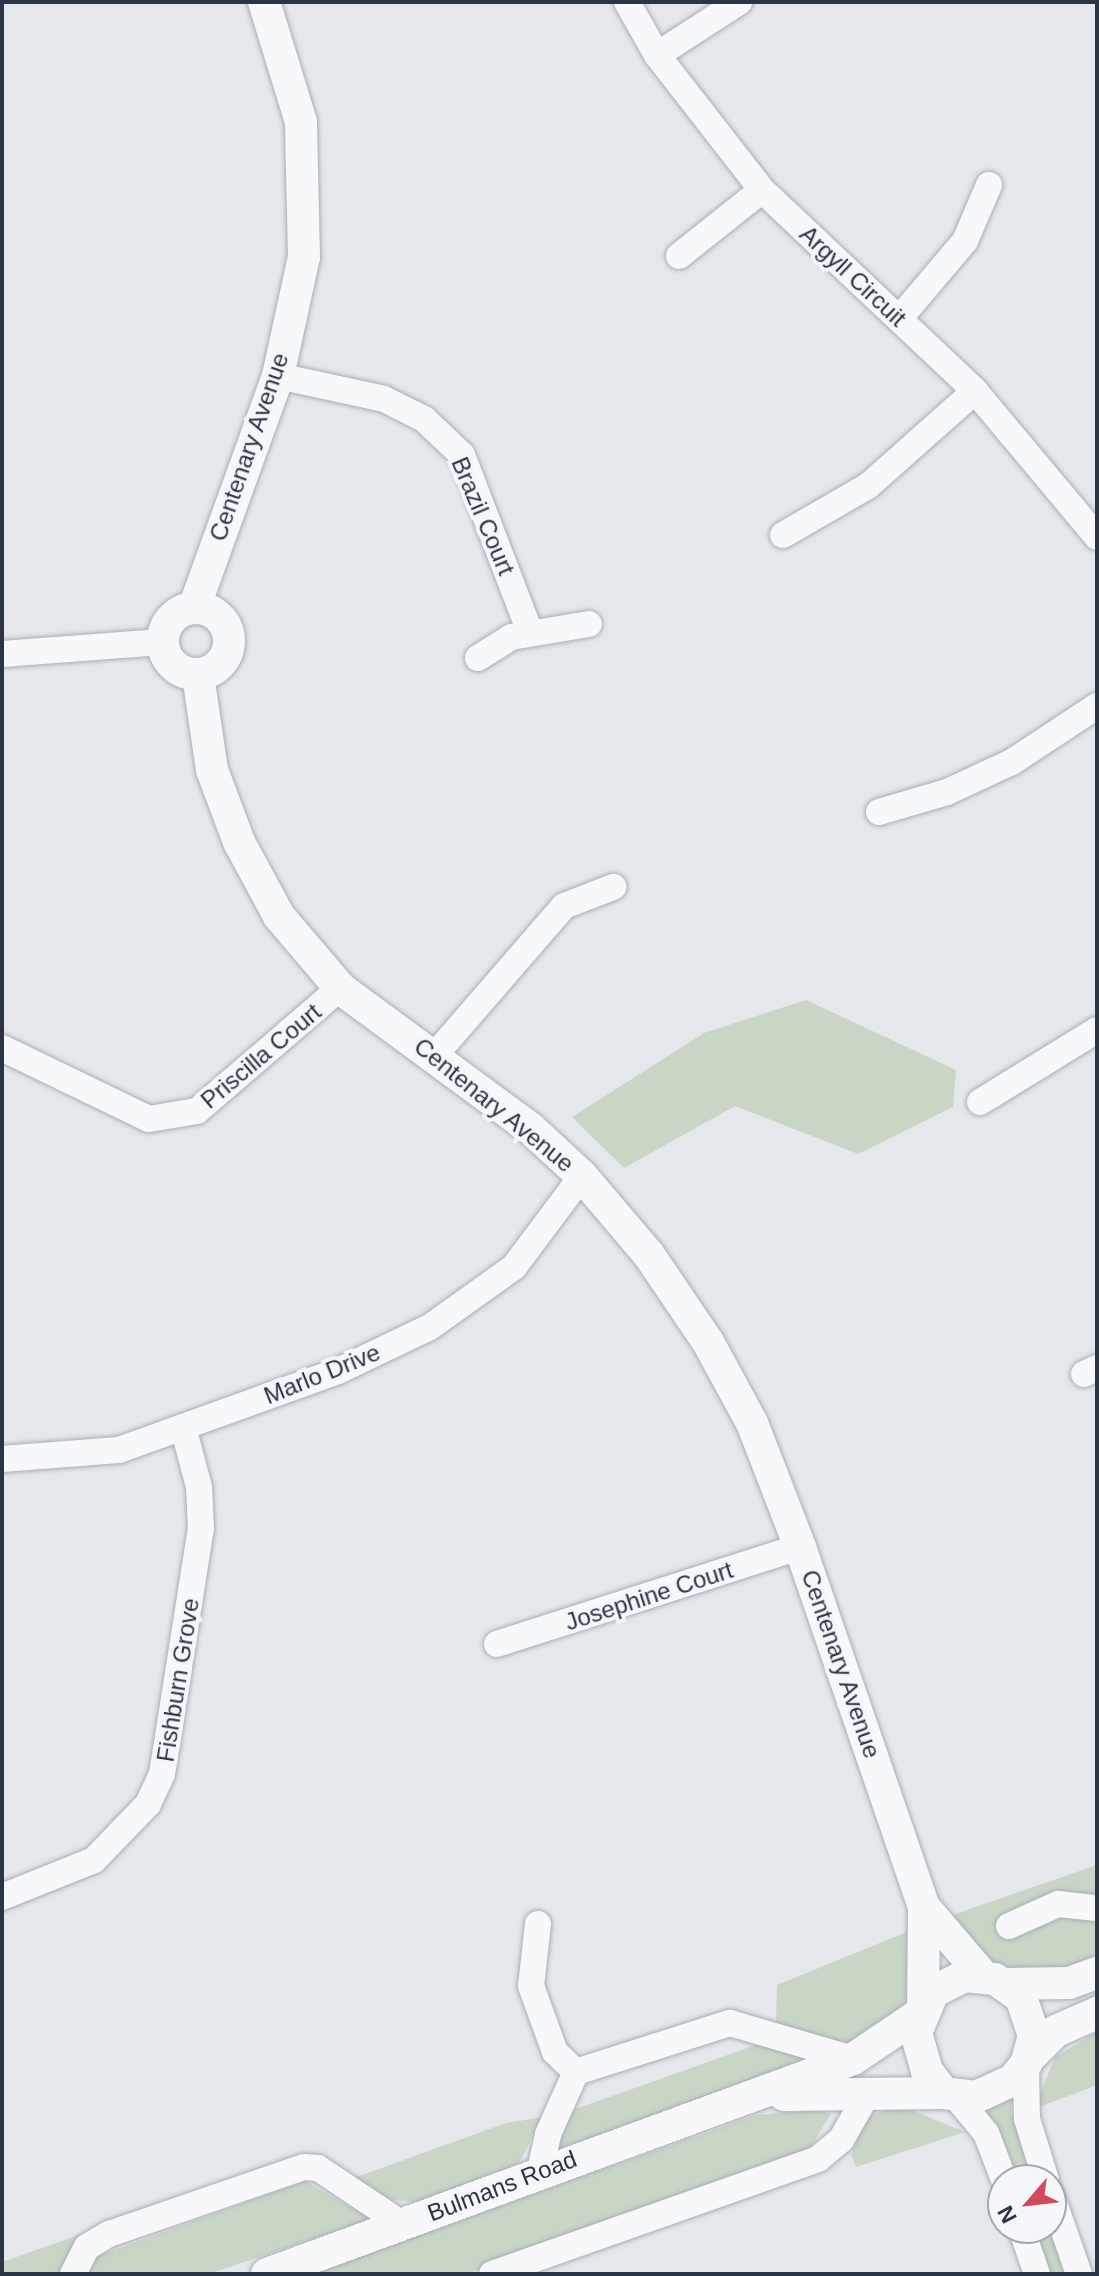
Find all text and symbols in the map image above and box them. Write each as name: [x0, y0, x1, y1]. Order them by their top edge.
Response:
street label: Argyll Circuit: [794, 220, 912, 332]
street label: Centenary Avenue: [203, 349, 295, 545]
street label: Brazil Court: [445, 453, 521, 579]
street label: Priscilla Court: [195, 997, 327, 1115]
street label: Centenary Avenue: [408, 1031, 580, 1179]
street label: Marlo Drive: [260, 1338, 384, 1410]
street label: Josephine Court: [561, 1555, 737, 1637]
street label: Centenary Avenue: [795, 1566, 887, 1762]
street label: Fishburn Grove: [151, 1596, 205, 1764]
street label: Bulmans Road: [423, 2144, 581, 2228]
north arrow: [987, 2164, 1067, 2244]
text: N: [992, 2202, 1022, 2227]

